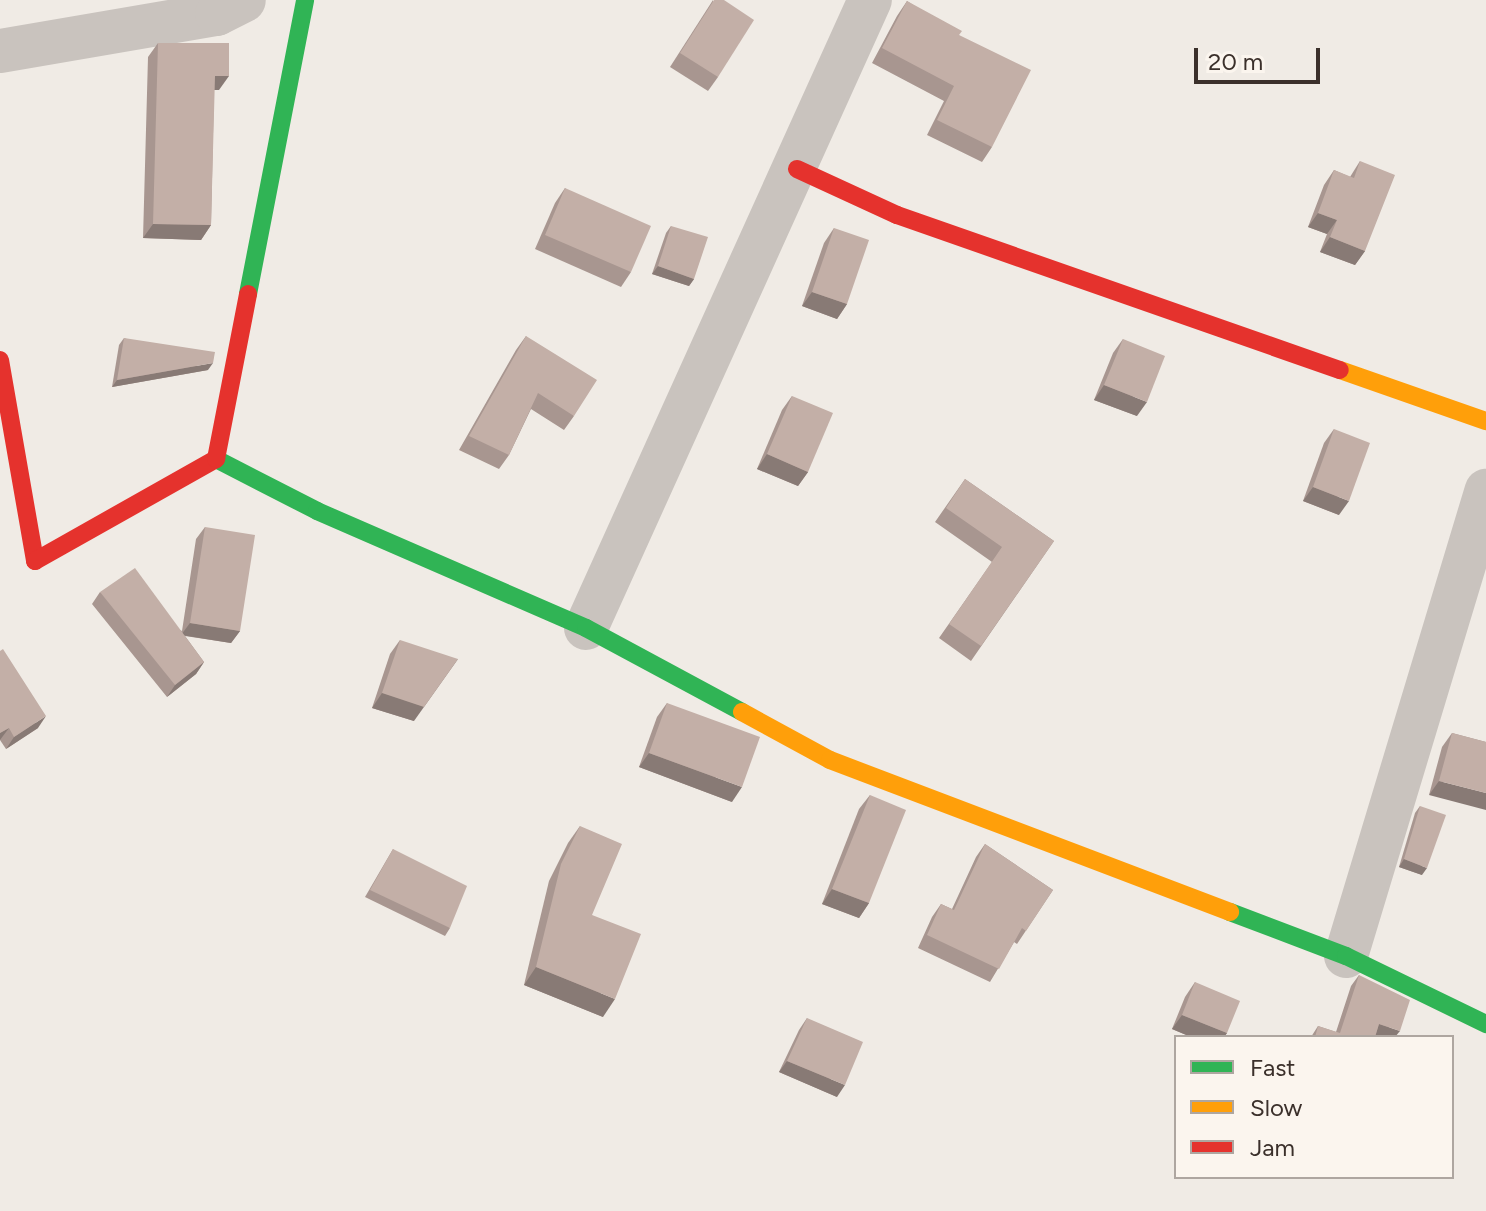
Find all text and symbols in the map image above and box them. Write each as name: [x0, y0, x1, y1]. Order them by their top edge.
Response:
scale bar: [1198, 32, 1324, 82]
text: 20 m: [1208, 47, 1263, 76]
legend: [1174, 1035, 1454, 1179]
text: Fast: [1250, 1053, 1295, 1082]
text: Slow: [1250, 1093, 1302, 1122]
text: Jam: [1250, 1133, 1295, 1162]

